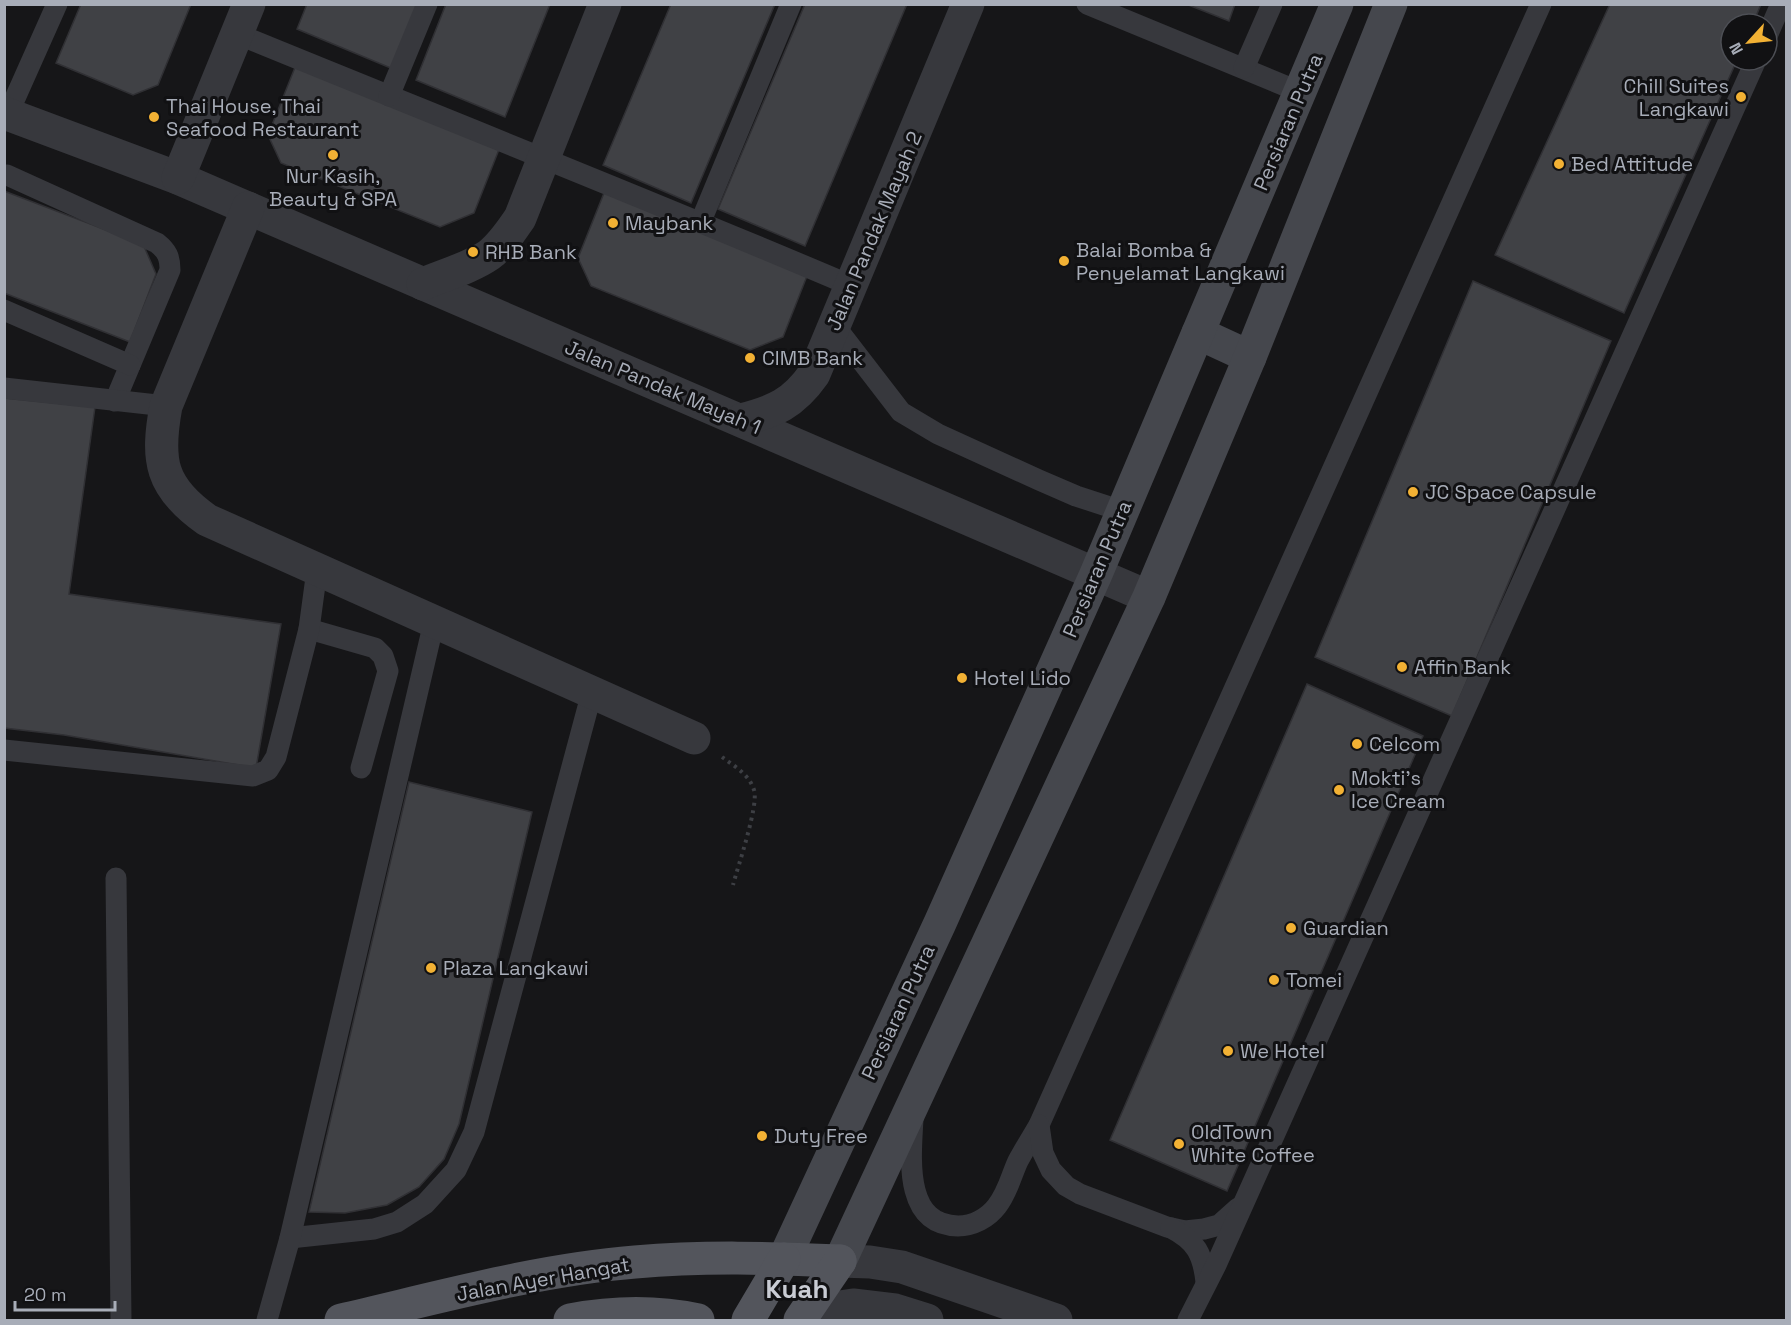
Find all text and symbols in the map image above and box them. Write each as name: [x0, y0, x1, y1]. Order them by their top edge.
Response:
north arrow: [1719, 12, 1779, 72]
text: N: [1724, 39, 1748, 58]
street label: Persiaran Putra: [1247, 50, 1329, 194]
place label: Chill Suites Langkawi: [1623, 73, 1729, 122]
marker: Chill Suites Langkawi: [1734, 90, 1748, 104]
place label: Thai House, Thai Seafood Restaurant: [166, 93, 359, 142]
marker: Thai House, Thai Seafood Restaurant: [147, 110, 161, 124]
street label: Jalan Pandak Mayah 2: [820, 127, 928, 335]
marker: Nur Kasih, Beauty & SPA: [326, 148, 340, 162]
place label: Bed Attitude: [1571, 151, 1693, 177]
marker: Bed Attitude: [1552, 157, 1566, 171]
place label: Nur Kasih, Beauty & SPA: [269, 163, 397, 212]
place label: Maybank: [625, 210, 713, 236]
marker: Maybank: [606, 216, 620, 230]
place label: Balai Bomba & Penyelamat Langkawi: [1076, 237, 1285, 286]
place label: RHB Bank: [485, 239, 577, 265]
marker: RHB Bank: [466, 245, 480, 259]
marker: Balai Bomba & Penyelamat Langkawi: [1057, 254, 1071, 268]
street label: Jalan Pandak Mayah 1: [561, 334, 765, 440]
place label: CIMB Bank: [762, 345, 863, 371]
marker: CIMB Bank: [743, 351, 757, 365]
place label: JC Space Capsule: [1425, 479, 1597, 505]
marker: JC Space Capsule: [1406, 485, 1420, 499]
street label: Persiaran Putra: [1056, 497, 1138, 641]
place label: Affin Bank: [1414, 654, 1511, 680]
marker: Affin Bank: [1395, 660, 1409, 674]
place label: Hotel Lido: [974, 665, 1071, 691]
marker: Hotel Lido: [955, 671, 969, 685]
place label: Celcom: [1369, 731, 1440, 757]
marker: Celcom: [1350, 737, 1364, 751]
place label: Mokti's Ice Cream: [1351, 765, 1445, 814]
marker: Mokti's Ice Cream: [1332, 783, 1346, 797]
place label: Guardian: [1303, 915, 1389, 941]
marker: Guardian: [1284, 921, 1298, 935]
street label: Persiaran Putra: [855, 940, 941, 1084]
place label: Plaza Langkawi: [443, 955, 589, 981]
marker: Plaza Langkawi: [424, 961, 438, 975]
place label: Tomei: [1286, 967, 1342, 993]
marker: Tomei: [1267, 973, 1281, 987]
place label: We Hotel: [1240, 1038, 1325, 1064]
marker: We Hotel: [1221, 1044, 1235, 1058]
place label: OldTown White Coffee: [1191, 1119, 1315, 1168]
place label: Duty Free: [774, 1123, 868, 1149]
marker: Duty Free: [755, 1129, 769, 1143]
marker: OldTown White Coffee: [1172, 1137, 1186, 1151]
street label: Jalan Ayer Hangat: [454, 1251, 632, 1307]
district label: Kuah: [765, 1272, 829, 1306]
scale bar: [15, 1274, 116, 1312]
text: 20 m: [24, 1283, 67, 1306]

